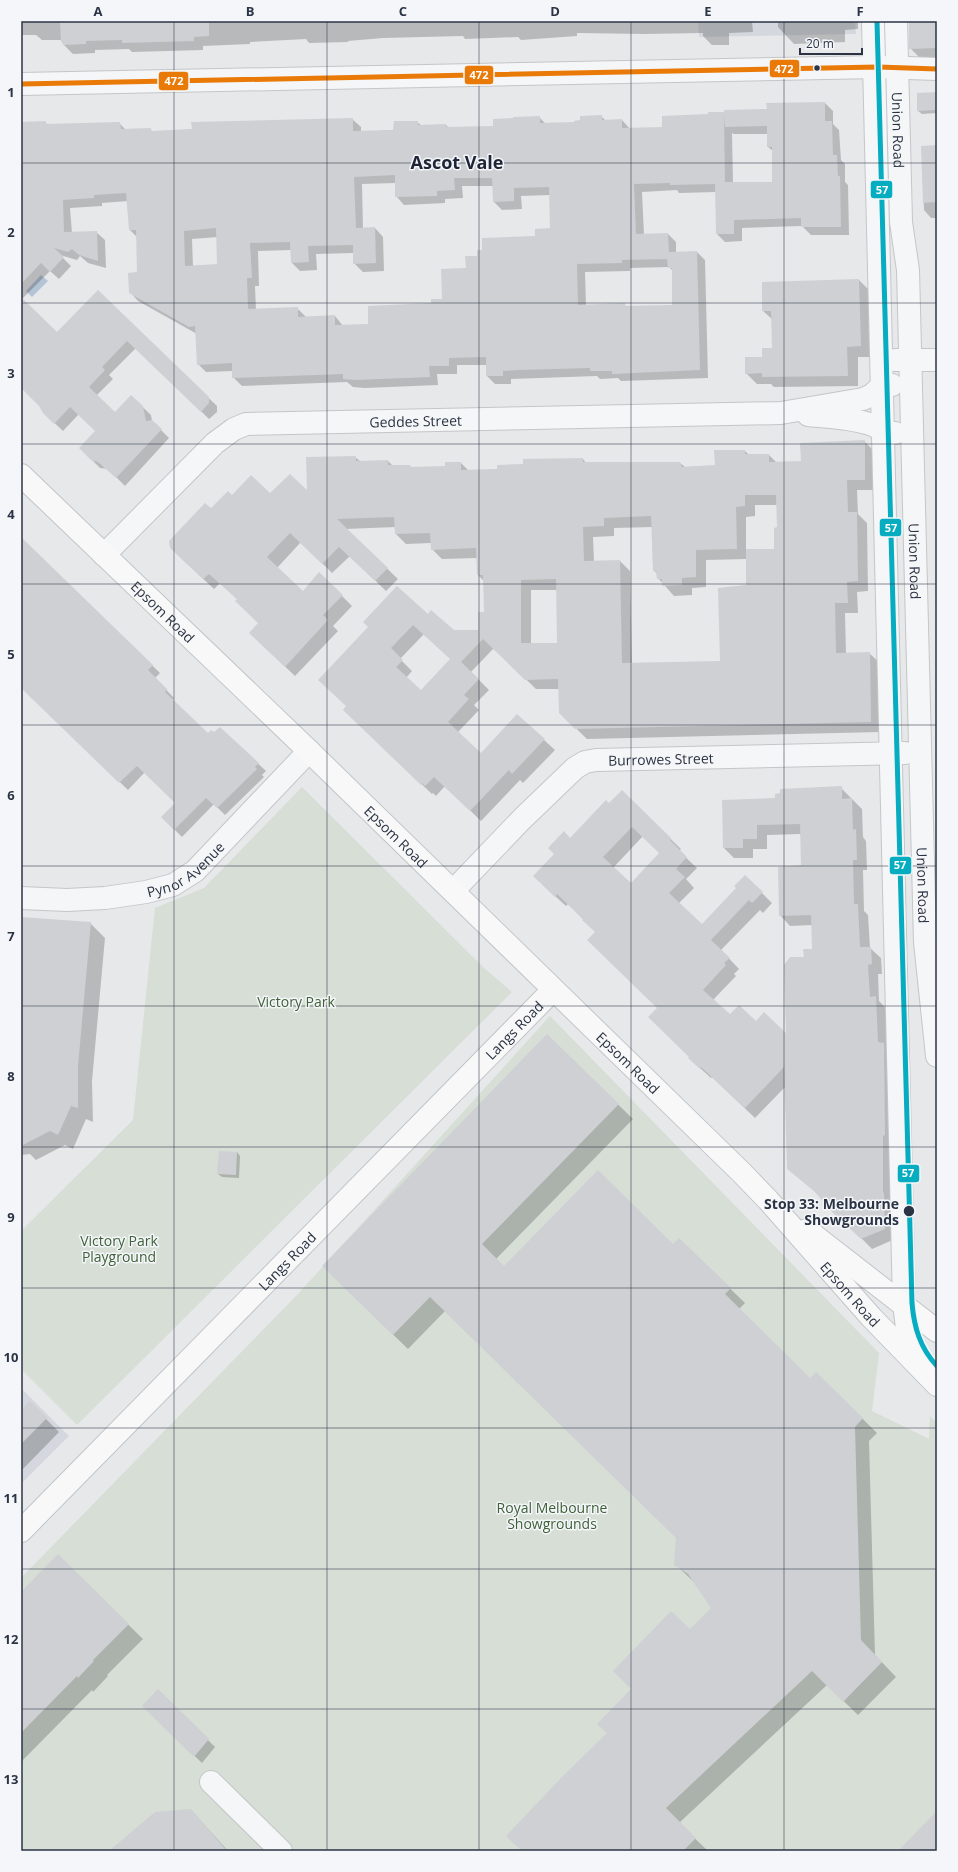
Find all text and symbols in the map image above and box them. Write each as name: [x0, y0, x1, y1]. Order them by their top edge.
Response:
text: A: [94, 2, 103, 20]
text: B: [246, 2, 255, 20]
text: C: [399, 2, 407, 20]
text: D: [550, 2, 560, 20]
text: E: [704, 2, 712, 20]
text: F: [856, 2, 864, 20]
scale bar: [800, 30, 862, 56]
text: 20 m: [806, 35, 834, 52]
line badge: 472: [769, 59, 800, 78]
text: 472: [775, 61, 793, 76]
unlabelled marker: [812, 63, 822, 73]
line badge: 472: [464, 65, 494, 85]
text: 472: [470, 67, 488, 82]
line badge: 472: [158, 71, 189, 91]
text: 472: [165, 73, 183, 88]
text: 1: [7, 83, 15, 101]
street label: Union Road: [888, 92, 909, 168]
district label: Ascot Vale: [411, 150, 503, 174]
line badge: 57: [870, 180, 893, 199]
text: 57: [876, 182, 888, 197]
text: 2: [7, 223, 15, 241]
text: 3: [7, 364, 15, 382]
street label: Geddes Street: [369, 410, 462, 431]
text: 4: [7, 505, 15, 523]
line badge: 57: [879, 518, 902, 537]
text: 57: [885, 520, 897, 535]
street label: Union Road: [905, 523, 926, 600]
street label: Epsom Road: [127, 576, 199, 646]
text: 5: [7, 645, 15, 663]
street label: Burrowes Street: [608, 748, 714, 769]
text: 6: [7, 786, 15, 804]
street label: Epsom Road: [361, 801, 432, 871]
street label: Pynor Avenue: [145, 837, 228, 901]
street label: Union Road: [913, 847, 934, 924]
line badge: 57: [889, 856, 912, 875]
text: 57: [894, 857, 906, 872]
text: 7: [7, 927, 15, 945]
park label: Victory Park: [257, 992, 335, 1011]
street label: Langs Road: [481, 996, 547, 1063]
street label: Epsom Road: [593, 1027, 664, 1098]
text: 8: [7, 1067, 15, 1085]
line badge: 57: [897, 1164, 920, 1183]
text: 57: [902, 1165, 914, 1180]
place label: Stop 33: Melbourne Showgrounds: [764, 1194, 899, 1229]
marker: Stop 33: Melbourne Showgrounds: [902, 1204, 916, 1218]
text: 9: [7, 1208, 15, 1226]
street label: Langs Road: [254, 1227, 320, 1294]
park label: Victory Park Playground: [80, 1231, 158, 1266]
street label: Epsom Road: [817, 1257, 885, 1331]
text: 10: [4, 1348, 18, 1366]
text: 11: [4, 1489, 18, 1507]
park label: Royal Melbourne Showgrounds: [497, 1498, 608, 1533]
text: 12: [4, 1630, 19, 1648]
text: 13: [4, 1770, 18, 1788]

